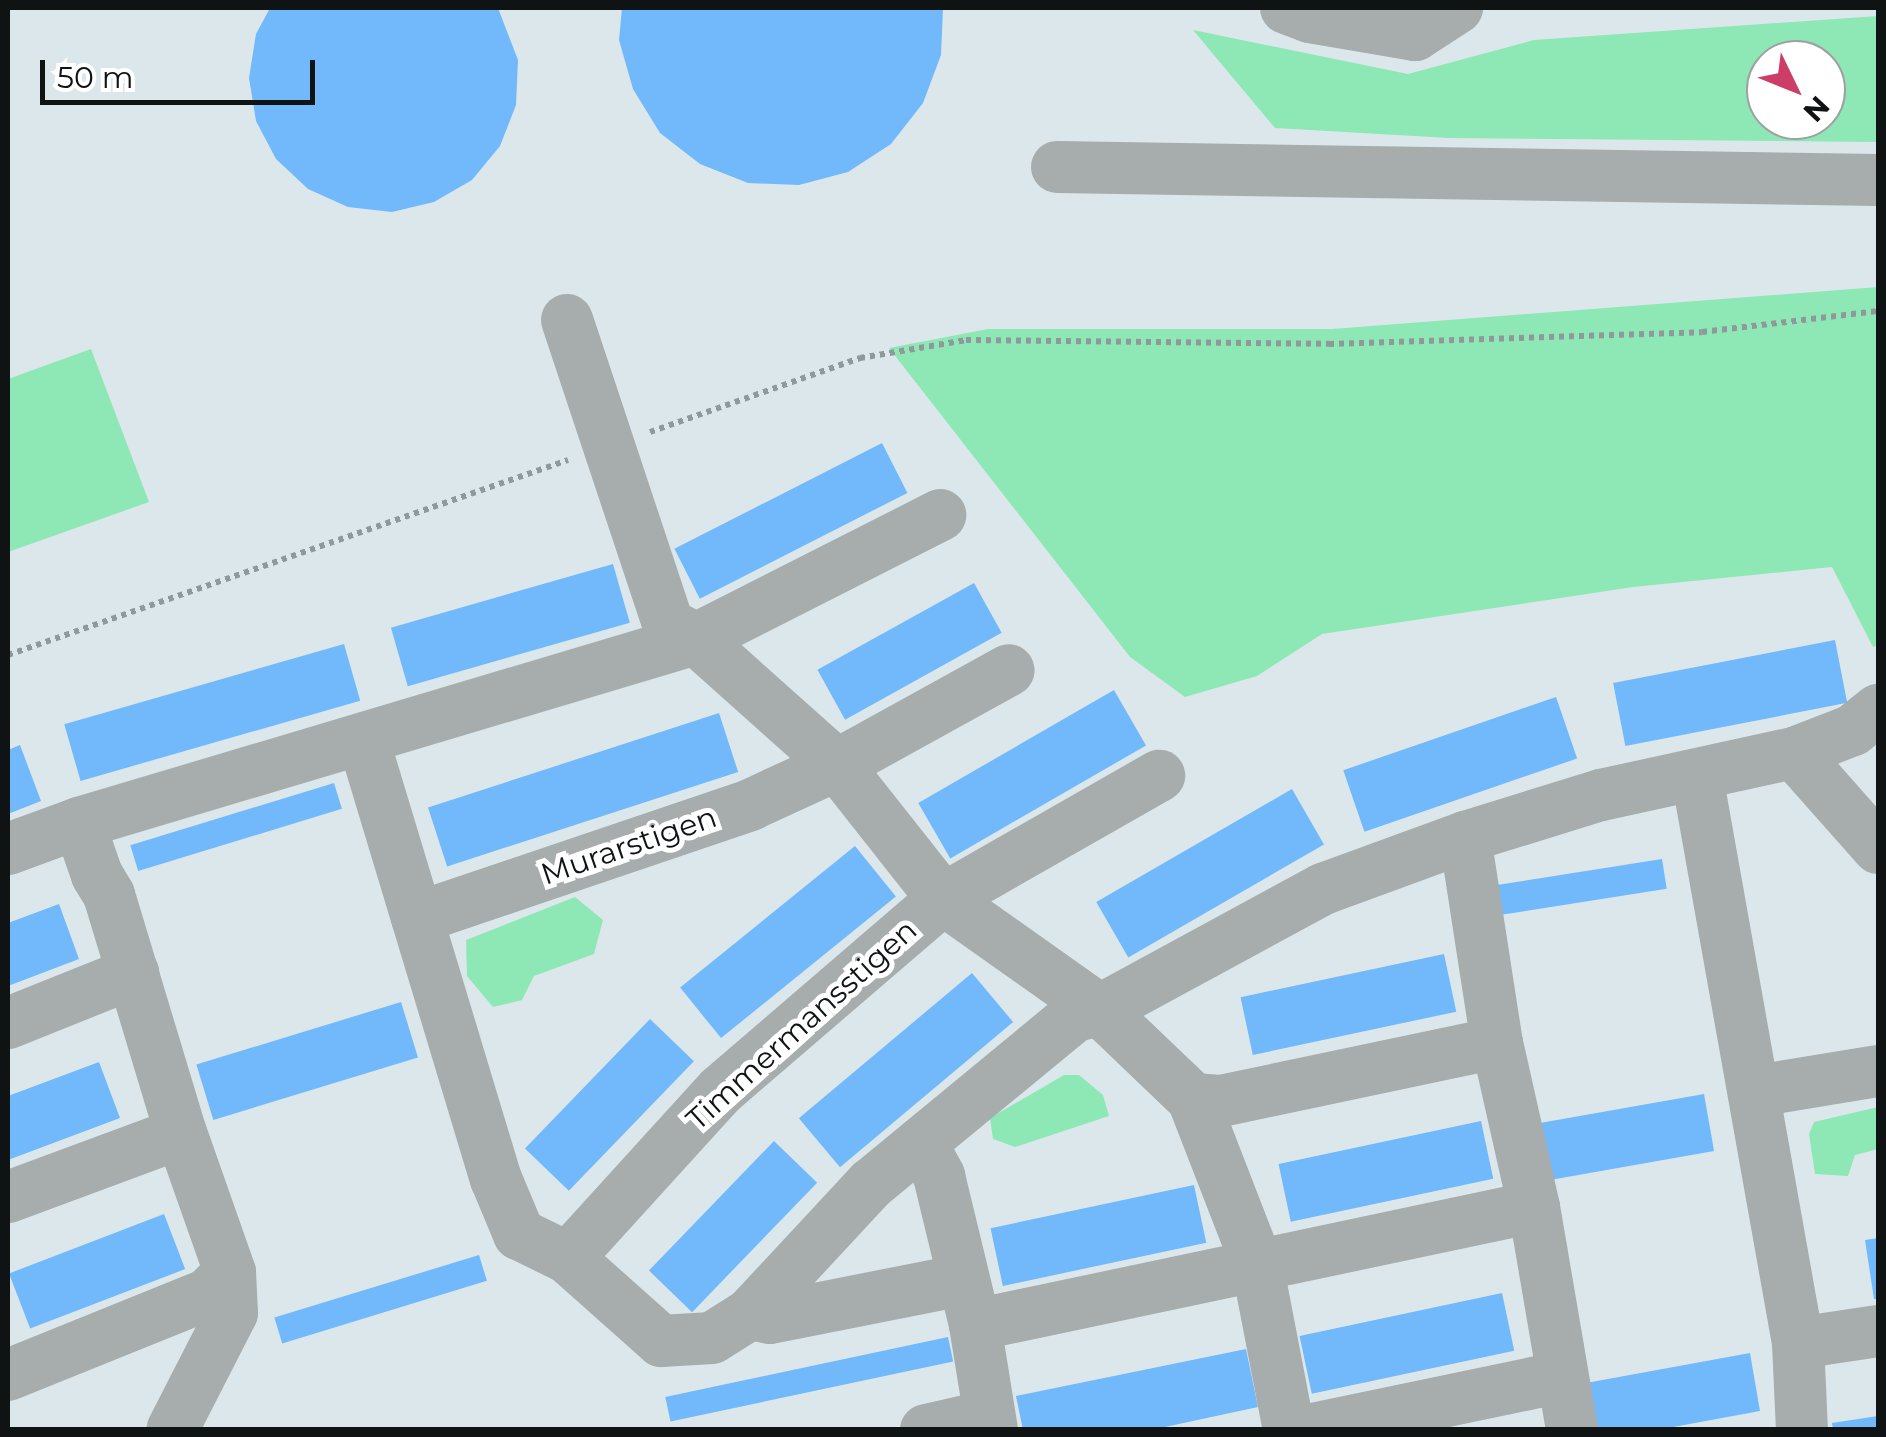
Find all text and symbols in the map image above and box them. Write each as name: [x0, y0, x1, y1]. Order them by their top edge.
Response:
scale bar: [45, 40, 320, 102]
north arrow: [1746, 40, 1846, 140]
text: 50 m: [57, 59, 134, 96]
text: N: [1796, 89, 1837, 129]
street label: Murarstigen: [537, 799, 721, 893]
street label: Timmermansstigen: [680, 912, 924, 1138]

